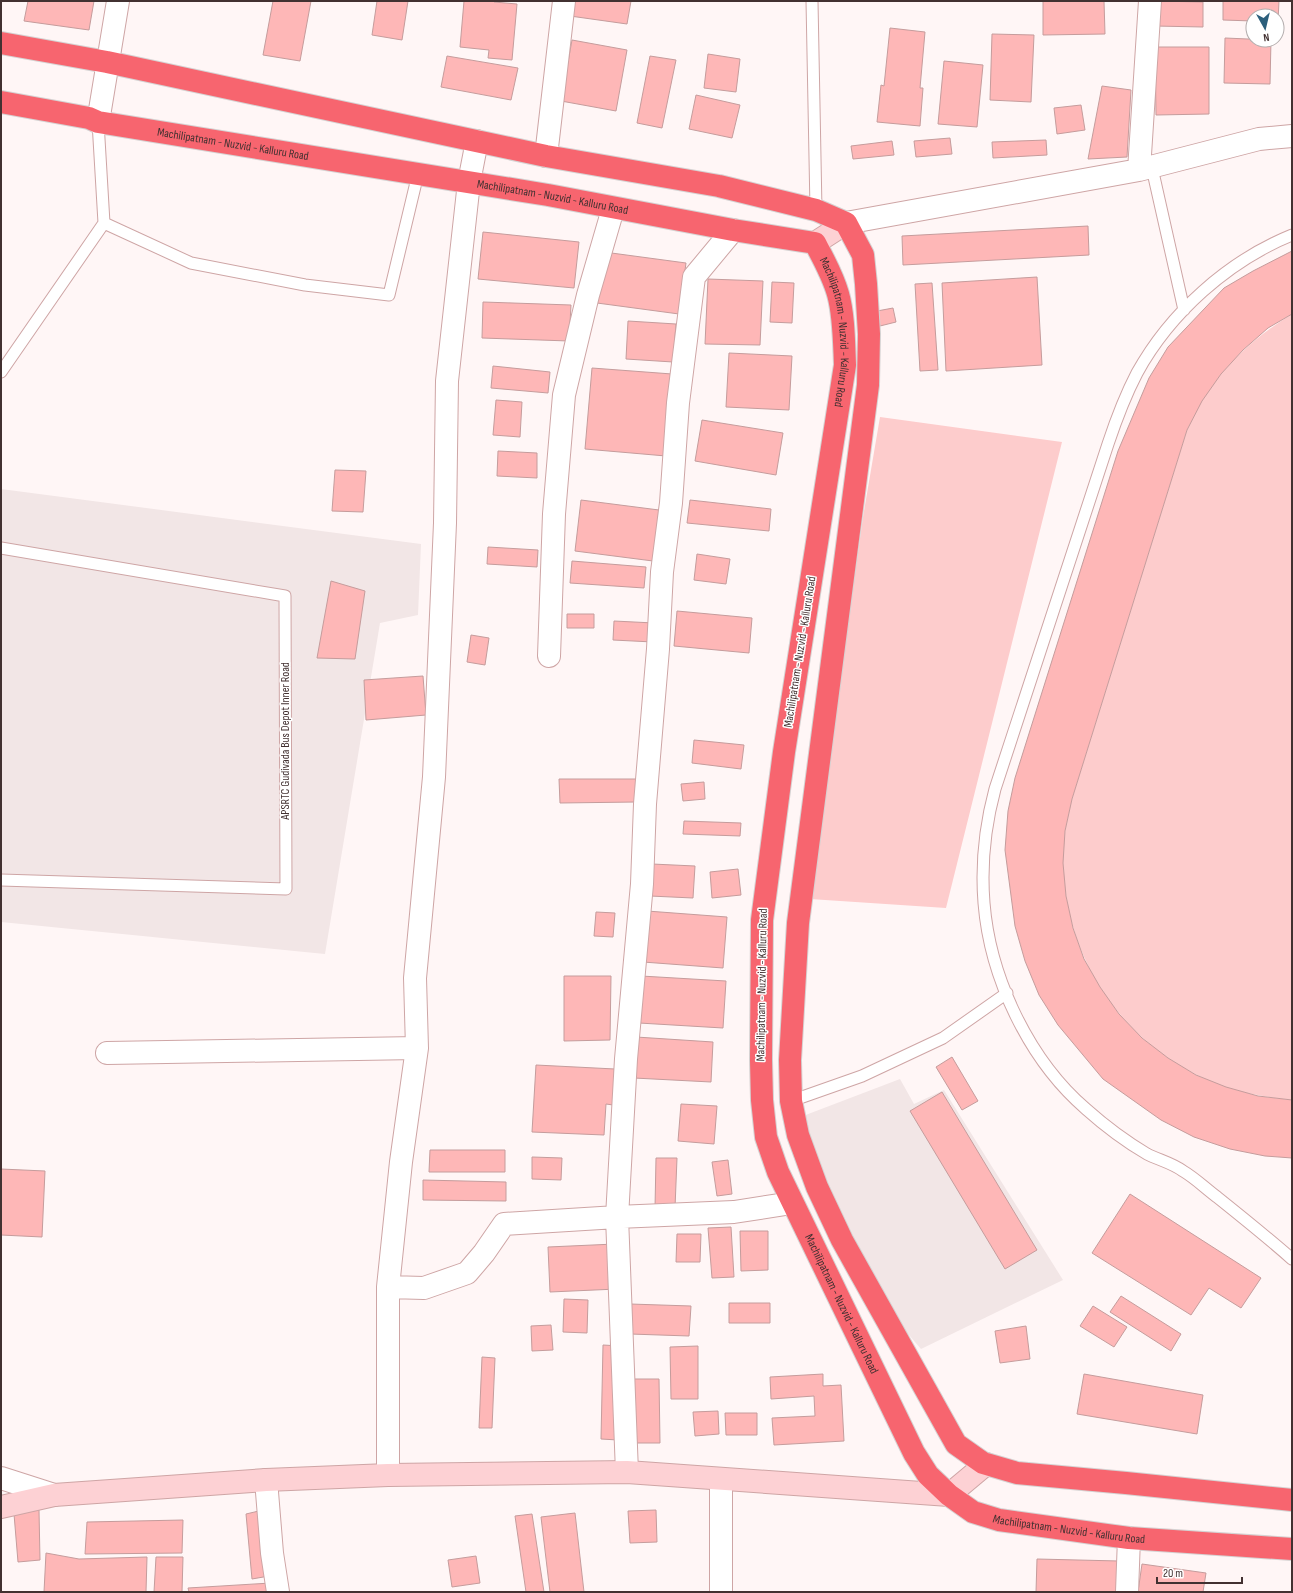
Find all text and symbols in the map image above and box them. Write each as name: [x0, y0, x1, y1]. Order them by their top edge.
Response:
north arrow: [1245, 8, 1285, 48]
text: N: [1262, 31, 1270, 44]
street label: Machilipatnam - Nuzvid - Kalluru Road: [156, 124, 310, 164]
street label: Machilipatnam - Nuzvid - Kalluru Road: [476, 176, 629, 218]
street label: Machilipatnam - Nuzvid - Kalluru Road: [816, 255, 853, 408]
street label: Machilipatnam - Nuzvid - Kalluru Road: [781, 575, 819, 729]
street label: APSRTC Gudivada Bus Depot Inner Road: [278, 662, 293, 821]
street label: Machilipatnam - Nuzvid - Kalluru Road: [753, 908, 771, 1062]
street label: Machilipatnam - Nuzvid - Kalluru Road: [802, 1232, 882, 1376]
street label: Machilipatnam - Nuzvid - Kalluru Road: [991, 1511, 1146, 1547]
scale bar: [1157, 1559, 1242, 1585]
text: 20 m: [1163, 1566, 1183, 1581]

